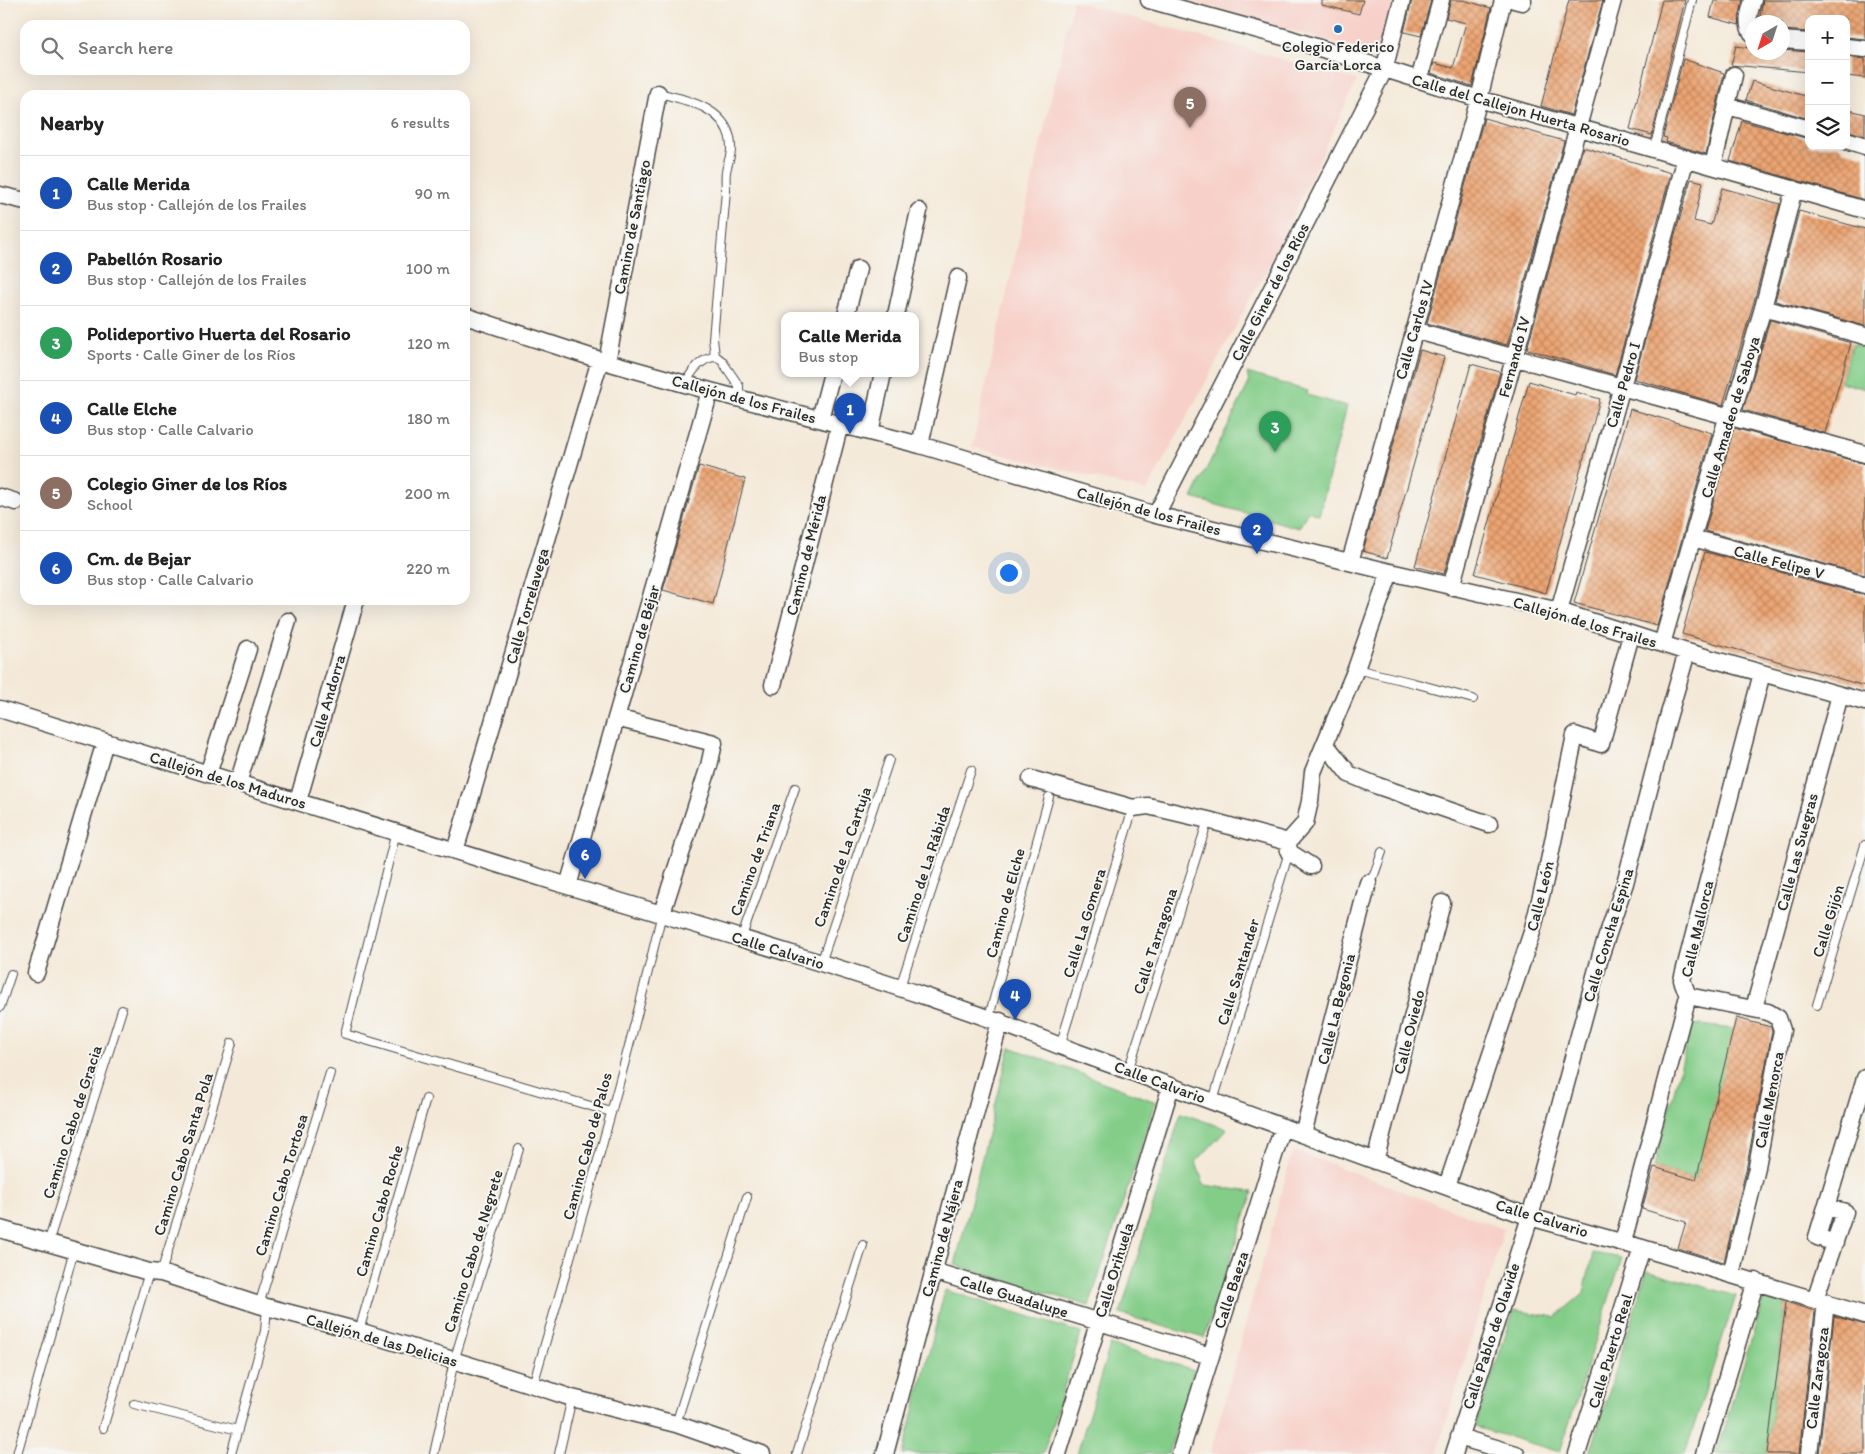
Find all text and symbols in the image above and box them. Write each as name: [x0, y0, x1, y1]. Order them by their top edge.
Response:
north arrow: [1745, 15, 1790, 60]
map controls: [1805, 15, 1850, 150]
button: +: [1805, 15, 1850, 60]
search box: [20, 20, 470, 75]
marker: Colegio Federico García Lorca: [1332, 23, 1344, 35]
icon: search: [38, 34, 66, 62]
text: Search here: [78, 36, 173, 59]
place label: Colegio Federico García Lorca: [1282, 37, 1394, 74]
button: −: [1805, 60, 1850, 105]
street label: Calle del Callejon Huerta Rosario: [1410, 70, 1632, 150]
pin: 5: [1174, 87, 1206, 128]
button: layers: [1805, 105, 1850, 150]
text: Nearby: [40, 110, 104, 135]
text: 6 results: [390, 113, 450, 132]
street label: Camino de Santiago: [610, 158, 654, 296]
text: Calle Merida: [87, 172, 190, 195]
text: 1: [52, 184, 60, 203]
text: 90 m: [415, 184, 450, 203]
text: Bus stop · Callejón de los Frailes: [87, 195, 307, 214]
street label: Calle Giner de los Ríos: [1227, 220, 1313, 364]
text: Pabellón Rosario: [87, 247, 223, 270]
text: 2: [52, 259, 60, 278]
text: 100 m: [406, 259, 450, 278]
text: Bus stop · Callejón de los Frailes: [87, 270, 307, 289]
street label: Calle Carlos IV: [1391, 277, 1437, 382]
popup: [781, 312, 919, 377]
street label: Fernando IV: [1494, 314, 1534, 400]
text: Polideportivo Huerta del Rosario: [87, 322, 351, 345]
text: Calle Merida: [799, 324, 901, 347]
street label: Calle Amadeo de Saboya: [1696, 333, 1764, 500]
text: 3: [52, 334, 60, 353]
text: 120 m: [407, 334, 450, 353]
street label: Calle Pedro I: [1602, 340, 1644, 430]
text: Sports · Calle Giner de los Ríos: [87, 345, 296, 364]
text: Bus stop: [799, 347, 858, 366]
street label: Callejón de los Frailes: [670, 371, 818, 427]
pin: 1: [834, 393, 866, 434]
text: Calle Elche: [87, 397, 177, 420]
text: 4: [51, 409, 61, 428]
text: 180 m: [407, 409, 450, 428]
pin: 3: [1259, 411, 1291, 452]
text: Bus stop · Calle Calvario: [87, 420, 254, 439]
text: Colegio Giner de los Ríos: [87, 472, 287, 495]
street label: Callejón de los Frailes: [1075, 483, 1223, 539]
text: 5: [52, 484, 60, 503]
text: 200 m: [405, 484, 450, 503]
street label: Camino de Mérida: [782, 492, 830, 617]
text: School: [87, 495, 133, 514]
pin: 2: [1241, 513, 1273, 554]
street label: Calle Felipe V: [1732, 541, 1827, 583]
street label: Calle Torrelavega: [501, 545, 553, 666]
text: Cm. de Bejar: [87, 547, 191, 570]
text: 6: [52, 559, 60, 578]
text: 220 m: [406, 559, 450, 578]
your location: [996, 560, 1022, 586]
text: Bus stop · Calle Calvario: [87, 570, 254, 589]
street label: Camino de Béjar: [614, 582, 664, 696]
street label: Callejón de los Frailes: [1511, 592, 1659, 652]
street label: Calle Andorra: [305, 652, 350, 750]
street label: Callejón de los Maduros: [147, 747, 309, 813]
street label: Camino de La Cartuja: [809, 784, 875, 930]
street label: Calle Las Suegras: [1772, 791, 1822, 913]
street label: Camino de Triana: [726, 799, 785, 919]
street label: Camino de La Rábida: [892, 802, 954, 945]
pin: 6: [569, 838, 601, 879]
street label: Camino de Elche: [981, 846, 1029, 960]
street label: Calle León: [1522, 859, 1558, 933]
street label: Calle La Gomera: [1058, 865, 1110, 980]
street label: Calle Concha Espina: [1579, 865, 1638, 1004]
street label: Calle Mallorca: [1677, 879, 1717, 979]
street label: Calle Gijón: [1808, 882, 1848, 960]
street label: Calle Tarragona: [1129, 885, 1181, 997]
street label: Calle Santander: [1213, 916, 1263, 1028]
street label: Calle Calvario: [729, 927, 827, 973]
street label: Calle La Begonia: [1313, 951, 1359, 1067]
pin: 4: [999, 979, 1031, 1020]
street label: Calle Oviedo: [1389, 988, 1429, 1076]
street label: Camino Cabo de Gracia: [38, 1042, 106, 1201]
street label: Calle Menorca: [1750, 1050, 1788, 1150]
street label: Calle Calvario: [1112, 1057, 1208, 1107]
street label: Camino Cabo Santa Pola: [149, 1069, 217, 1238]
street label: Camino Cabo de Palos: [558, 1070, 616, 1222]
street label: Camino Cabo Tortosa: [250, 1111, 312, 1258]
street label: Camino Cabo Roche: [351, 1143, 407, 1279]
street label: Camino Cabo de Negrete: [439, 1167, 507, 1335]
street label: Camino de Nájera: [917, 1176, 967, 1299]
street label: Calle Calvario: [1493, 1195, 1591, 1241]
street label: Calle Orihuela: [1090, 1219, 1138, 1320]
street label: Calle Baeza: [1210, 1249, 1252, 1331]
street label: Calle Pablo de Olavide: [1458, 1260, 1524, 1412]
street label: Calle Guadalupe: [957, 1270, 1071, 1322]
street label: Calle Puerto Real: [1584, 1291, 1637, 1411]
street label: Callejón de las Delicias: [304, 1309, 460, 1371]
street label: Calle Zaragoza: [1801, 1325, 1833, 1430]

